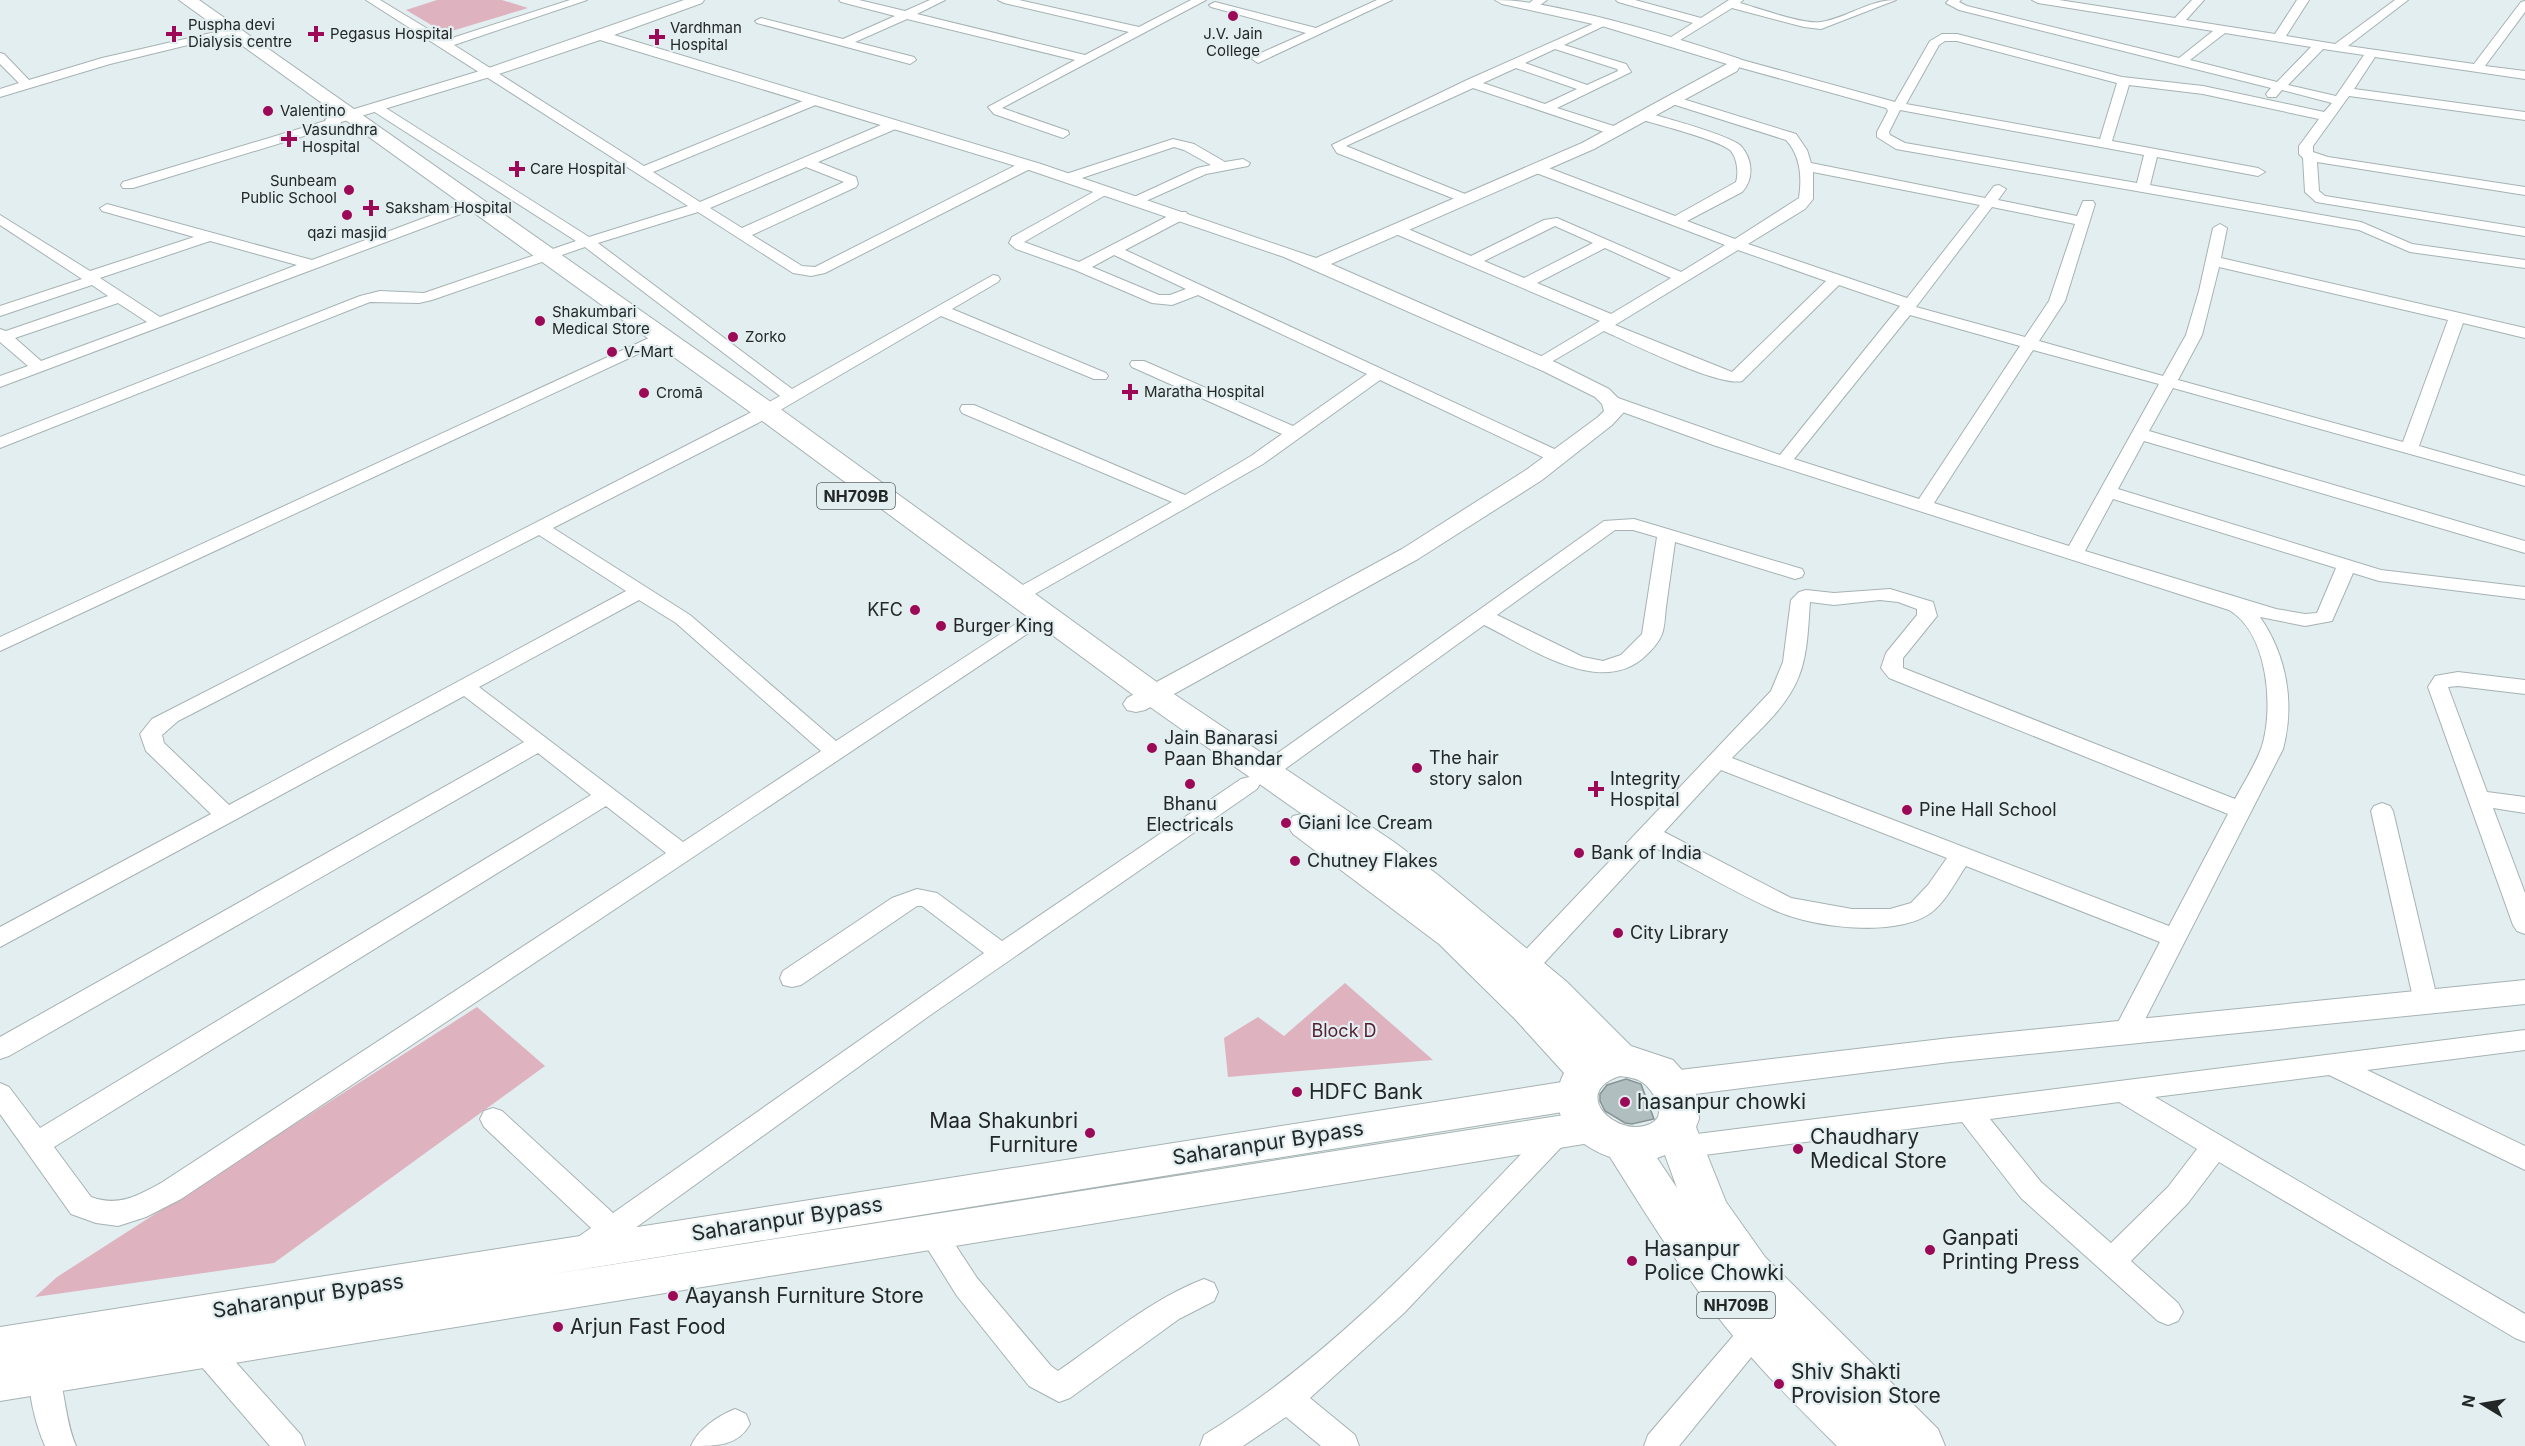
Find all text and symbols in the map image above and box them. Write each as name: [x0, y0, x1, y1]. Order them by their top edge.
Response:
marker: J.V. Jain College: [1226, 9, 1240, 23]
place label: Puspha devi Dialysis centre: [188, 15, 292, 51]
place label: Vardhman Hospital: [670, 18, 742, 54]
place label: Pegasus Hospital: [330, 24, 453, 43]
place label: J.V. Jain College: [1203, 24, 1263, 60]
marker: Puspha devi Dialysis centre: [165, 25, 183, 43]
marker: Pegasus Hospital: [307, 25, 325, 43]
marker: Vardhman Hospital: [648, 28, 666, 46]
place label: Valentino: [280, 101, 346, 120]
marker: Valentino: [261, 104, 275, 118]
place label: Vasundhra Hospital: [302, 120, 378, 156]
marker: Vasundhra Hospital: [280, 130, 298, 148]
place label: Care Hospital: [530, 159, 626, 178]
marker: Care Hospital: [508, 160, 526, 178]
place label: Sunbeam Public School: [241, 171, 337, 207]
marker: Sunbeam Public School: [342, 183, 356, 197]
place label: Saksham Hospital: [385, 198, 512, 217]
marker: Saksham Hospital: [362, 199, 380, 217]
marker: qazi masjid: [340, 208, 354, 222]
place label: qazi masjid: [307, 223, 387, 242]
place label: Shakumbari Medical Store: [552, 302, 650, 338]
marker: Shakumbari Medical Store: [533, 314, 547, 328]
place label: Zorko: [745, 327, 786, 346]
marker: Zorko: [726, 330, 740, 344]
place label: V-Mart: [624, 342, 673, 361]
marker: V-Mart: [605, 345, 619, 359]
place label: Maratha Hospital: [1144, 382, 1264, 401]
place label: Cromā: [656, 383, 703, 402]
marker: Maratha Hospital: [1121, 383, 1139, 401]
marker: Cromā: [637, 386, 651, 400]
road number: NH709B: [817, 483, 895, 509]
place label: KFC: [867, 599, 903, 620]
marker: KFC: [908, 603, 922, 617]
place label: Burger King: [953, 615, 1054, 636]
marker: Burger King: [934, 619, 948, 633]
place label: Jain Banarasi Paan Bhandar: [1164, 727, 1283, 769]
marker: Jain Banarasi Paan Bhandar: [1145, 741, 1159, 755]
place label: The hair story salon: [1429, 747, 1523, 789]
marker: The hair story salon: [1410, 761, 1424, 775]
place label: Integrity Hospital: [1610, 768, 1681, 810]
marker: Bhanu Electricals: [1183, 777, 1197, 791]
marker: Integrity Hospital: [1587, 780, 1605, 798]
place label: Bhanu Electricals: [1146, 793, 1234, 835]
place label: Pine Hall School: [1919, 799, 2057, 820]
marker: Pine Hall School: [1900, 803, 1914, 817]
place label: Giani Ice Cream: [1298, 812, 1433, 833]
marker: Giani Ice Cream: [1279, 816, 1293, 830]
place label: Bank of India: [1591, 842, 1702, 863]
marker: Bank of India: [1572, 846, 1586, 860]
place label: Chutney Flakes: [1307, 850, 1438, 871]
marker: Chutney Flakes: [1288, 854, 1302, 868]
place label: City Library: [1630, 922, 1729, 943]
marker: City Library: [1611, 926, 1625, 940]
park label: Block D: [1311, 1020, 1377, 1041]
place label: HDFC Bank: [1309, 1079, 1423, 1104]
marker: HDFC Bank: [1290, 1085, 1304, 1099]
place label: hasanpur chowki: [1637, 1089, 1806, 1114]
marker: hasanpur chowki: [1618, 1095, 1632, 1109]
place label: Maa Shakunbri Furniture: [929, 1108, 1078, 1157]
street label: Saharanpur Bypass: [1171, 1115, 1365, 1170]
place label: Chaudhary Medical Store: [1810, 1124, 1947, 1173]
marker: Maa Shakunbri Furniture: [1083, 1126, 1097, 1140]
marker: Chaudhary Medical Store: [1791, 1142, 1805, 1156]
street label: Saharanpur Bypass: [690, 1191, 884, 1246]
place label: Ganpati Printing Press: [1942, 1225, 2080, 1274]
place label: Hasanpur Police Chowki: [1644, 1236, 1784, 1285]
marker: Ganpati Printing Press: [1923, 1243, 1937, 1257]
marker: Hasanpur Police Chowki: [1625, 1254, 1639, 1268]
street label: Saharanpur Bypass: [211, 1268, 405, 1323]
place label: Aayansh Furniture Store: [685, 1283, 924, 1308]
marker: Aayansh Furniture Store: [666, 1289, 680, 1303]
road number: NH709B: [1697, 1292, 1775, 1318]
place label: Arjun Fast Food: [570, 1314, 726, 1339]
marker: Arjun Fast Food: [551, 1320, 565, 1334]
place label: Shiv Shakti Provision Store: [1791, 1359, 1941, 1408]
north arrow: [2453, 1374, 2513, 1434]
marker: Shiv Shakti Provision Store: [1772, 1377, 1786, 1391]
text: N: [2457, 1393, 2479, 1409]

